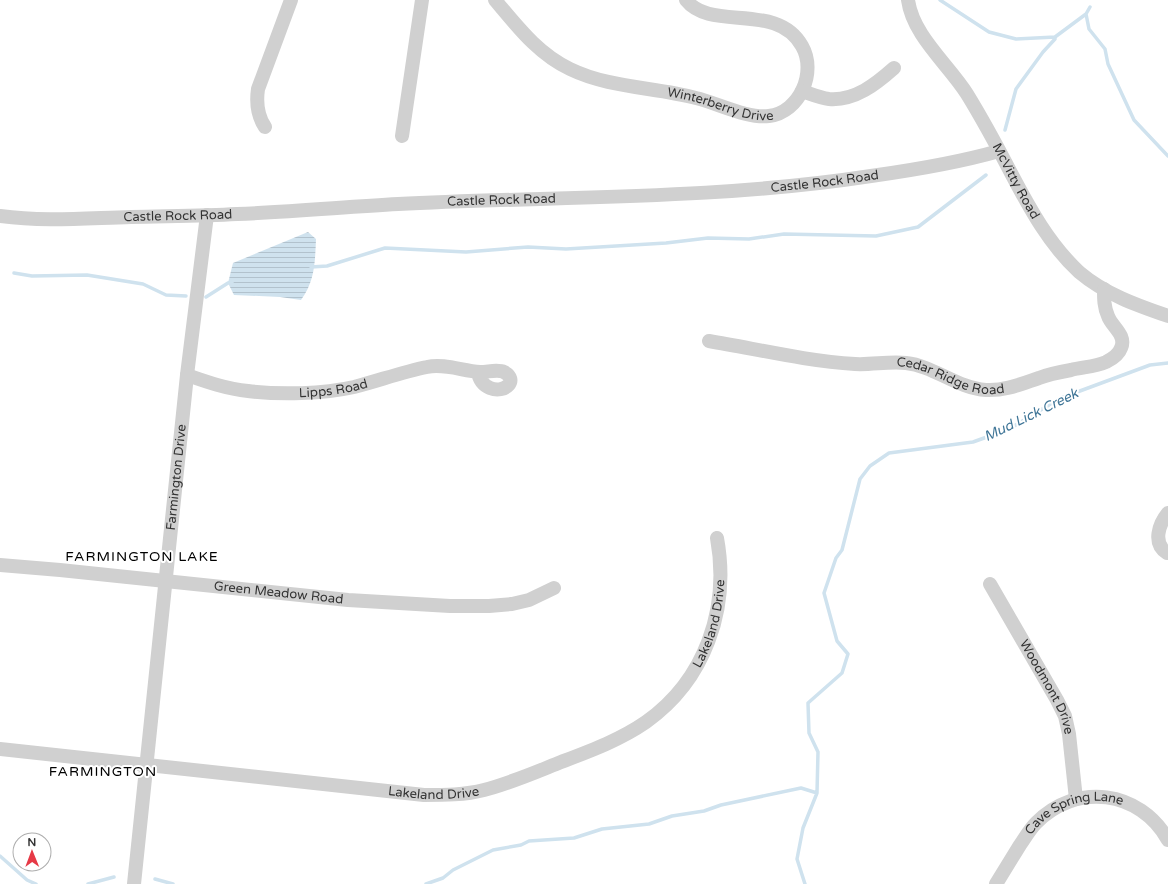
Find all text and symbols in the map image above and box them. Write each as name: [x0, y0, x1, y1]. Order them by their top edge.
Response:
street label: Winterberry Drive: [666, 84, 775, 124]
street label: McVitty Road: [989, 140, 1043, 222]
street label: Castle Rock Road: [770, 167, 880, 196]
street label: Castle Rock Road: [447, 191, 556, 210]
street label: Castle Rock Road: [123, 206, 233, 225]
street label: Cedar Ridge Road: [896, 354, 1005, 398]
street label: Lipps Road: [299, 376, 370, 401]
water label: Mud Lick Creek: [981, 384, 1082, 445]
street label: Farmington Drive: [163, 423, 190, 531]
district label: FARMINGTON LAKE: [65, 548, 219, 565]
street label: Green Meadow Road: [213, 578, 344, 607]
street label: Lakeland Drive: [689, 579, 728, 671]
street label: Woodmont Drive: [1016, 637, 1077, 736]
district label: FARMINGTON: [49, 763, 157, 780]
street label: Lakeland Drive: [387, 783, 480, 803]
street label: Cave Spring Lane: [1021, 789, 1125, 838]
north arrow: [12, 832, 52, 872]
text: N: [27, 836, 36, 849]

